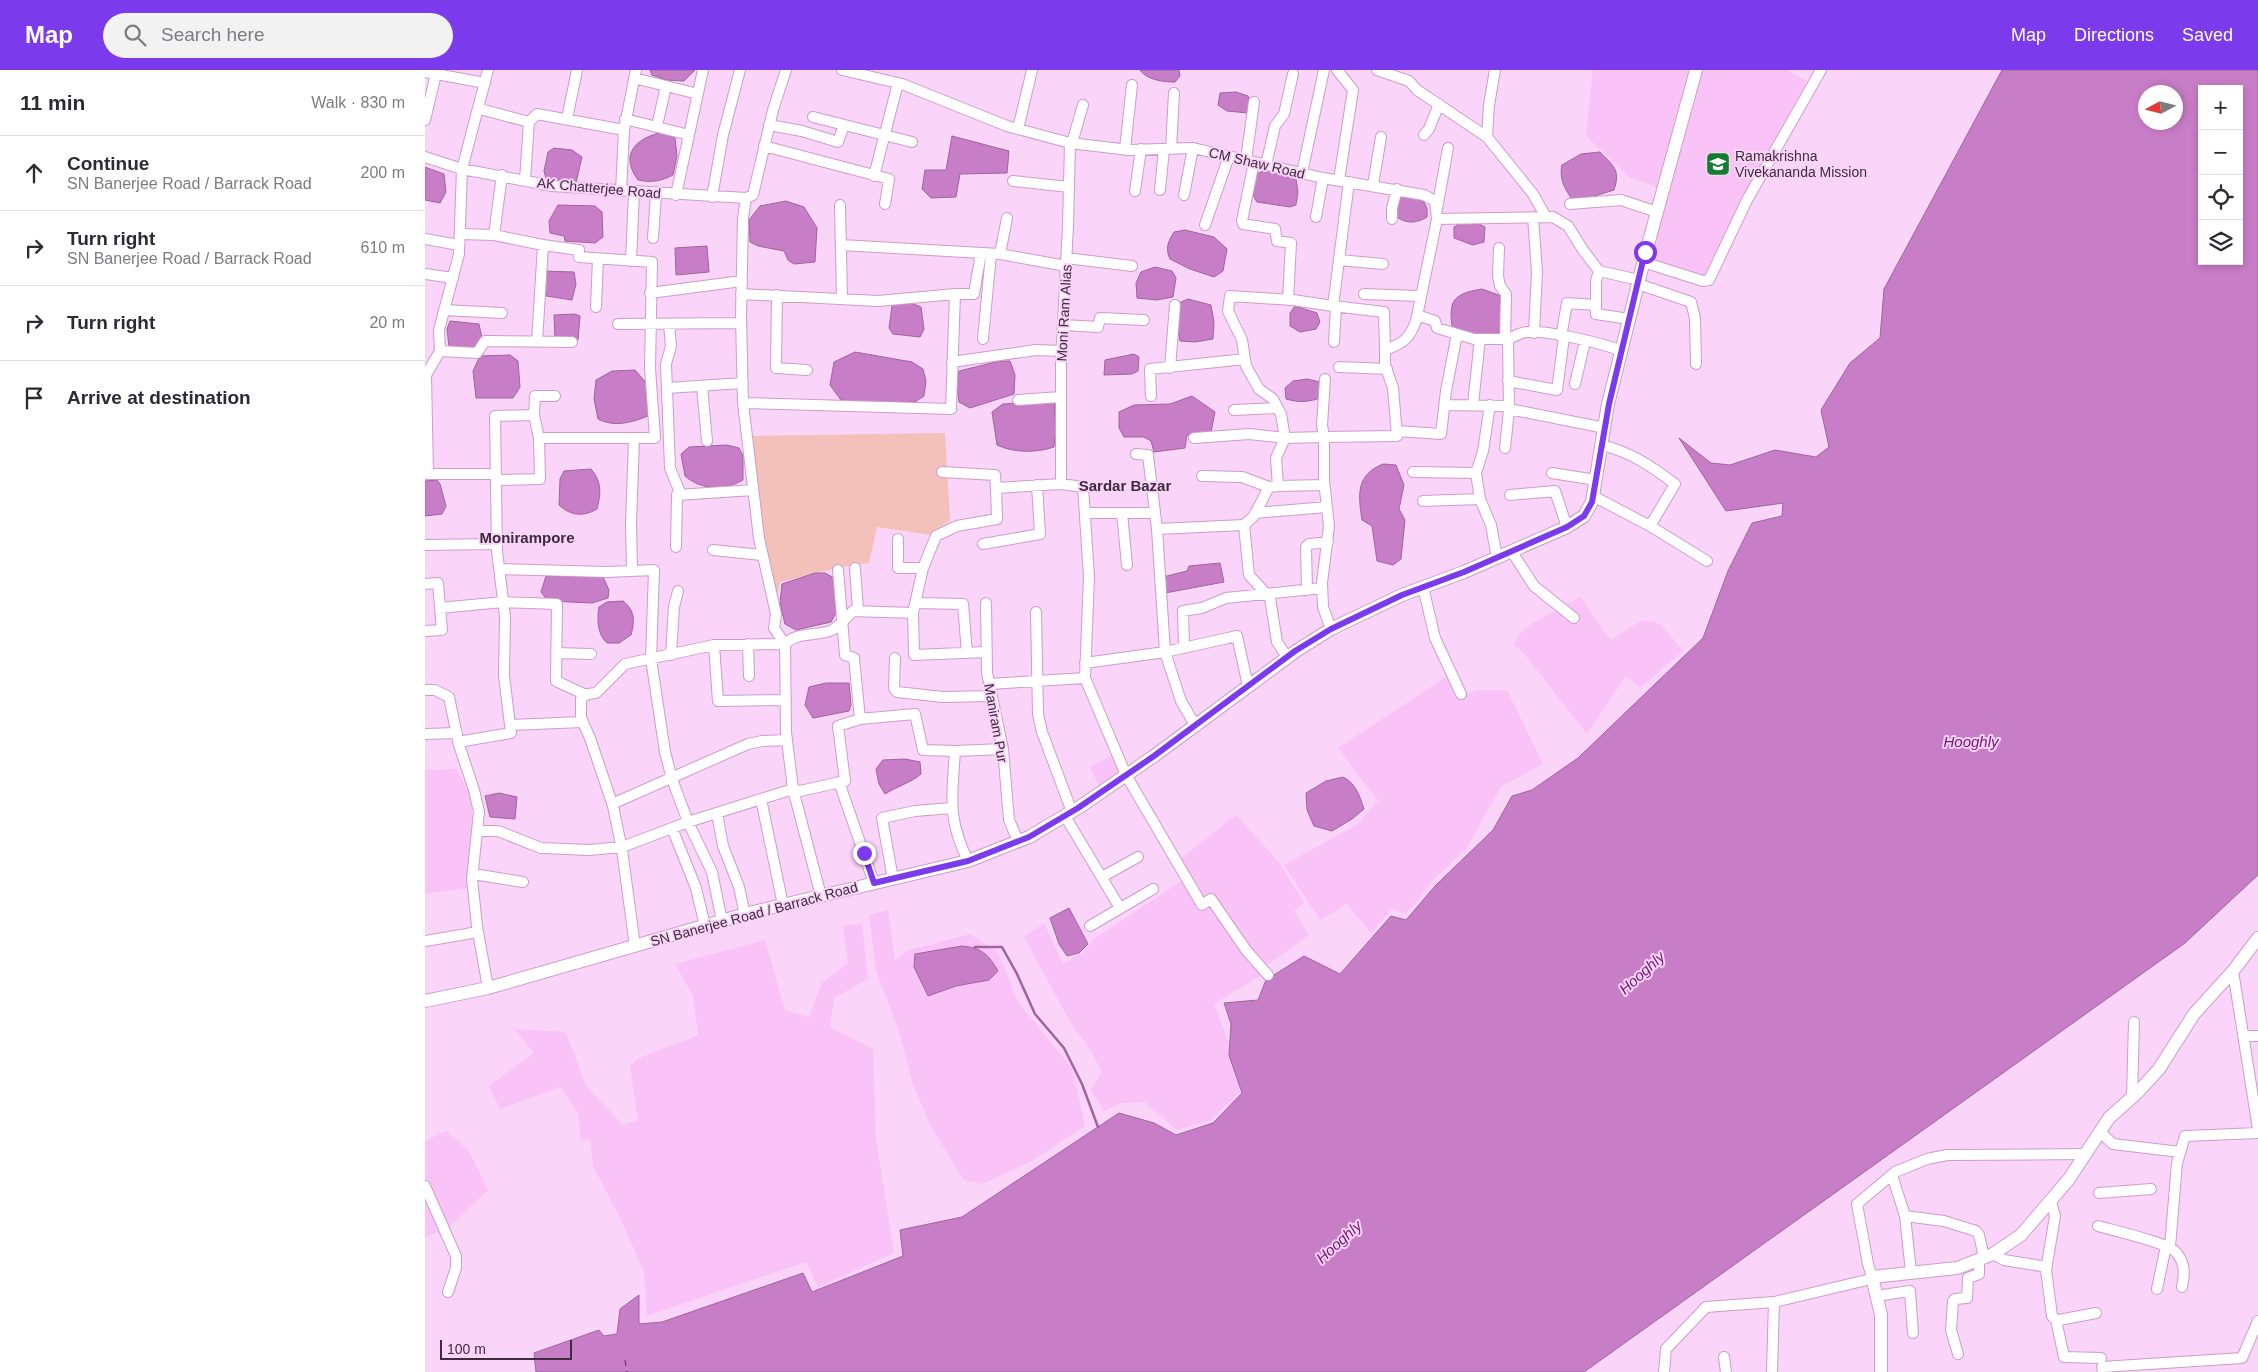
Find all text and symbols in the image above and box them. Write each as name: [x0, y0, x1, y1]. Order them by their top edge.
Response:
search box: [103, 13, 453, 58]
text: Map: [25, 21, 73, 48]
icon: search: [121, 21, 149, 49]
text: Search here: [161, 24, 265, 45]
text: Map: [2011, 25, 2046, 45]
text: Directions: [2074, 25, 2154, 45]
text: Saved: [2182, 25, 2233, 45]
north arrow: [2138, 85, 2183, 130]
map controls: [2198, 85, 2243, 265]
button: +: [2198, 85, 2243, 130]
text: 11 min: [20, 91, 85, 114]
text: Walk · 830 m: [311, 94, 405, 111]
button: −: [2198, 130, 2243, 175]
street label: CM Shaw Road: [1207, 144, 1307, 182]
place label: Ramakrishna Vivekananda Mission: [1735, 148, 1867, 180]
school or university icon: Ramakrishna Vivekananda Mission: [1705, 151, 1731, 177]
text: Continue: [67, 153, 149, 174]
icon: ahead: [20, 159, 48, 187]
text: 200 m: [361, 164, 405, 181]
text: SN Banerjee Road / Barrack Road: [67, 175, 312, 192]
street label: AK Chatterjee Road: [536, 175, 662, 201]
button: locate: [2198, 175, 2243, 220]
button: layers: [2198, 220, 2243, 265]
text: Turn right: [67, 228, 155, 249]
icon: right: [20, 234, 48, 262]
text: 610 m: [361, 239, 405, 256]
route start: [1634, 241, 1657, 264]
text: SN Banerjee Road / Barrack Road: [67, 250, 312, 267]
street label: Moni Ram Alias: [1053, 264, 1075, 362]
icon: right: [20, 309, 48, 337]
text: Turn right: [67, 312, 155, 333]
text: 20 m: [369, 314, 405, 331]
icon: arrive: [20, 384, 48, 412]
text: Arrive at destination: [67, 387, 251, 408]
district label: Sardar Bazar: [1079, 477, 1171, 494]
district label: Monirampore: [479, 529, 575, 546]
street label: Maniram Pur: [981, 682, 1011, 764]
water label: Hooghly: [1943, 733, 2000, 750]
route end: [853, 842, 876, 865]
street label: SN Banerjee Road / Barrack Road: [649, 879, 859, 949]
water label: Hooghly: [1616, 947, 1669, 997]
water label: Hooghly: [1313, 1216, 1366, 1266]
scale bar: [440, 1337, 573, 1360]
text: 100 m: [447, 1341, 486, 1357]

